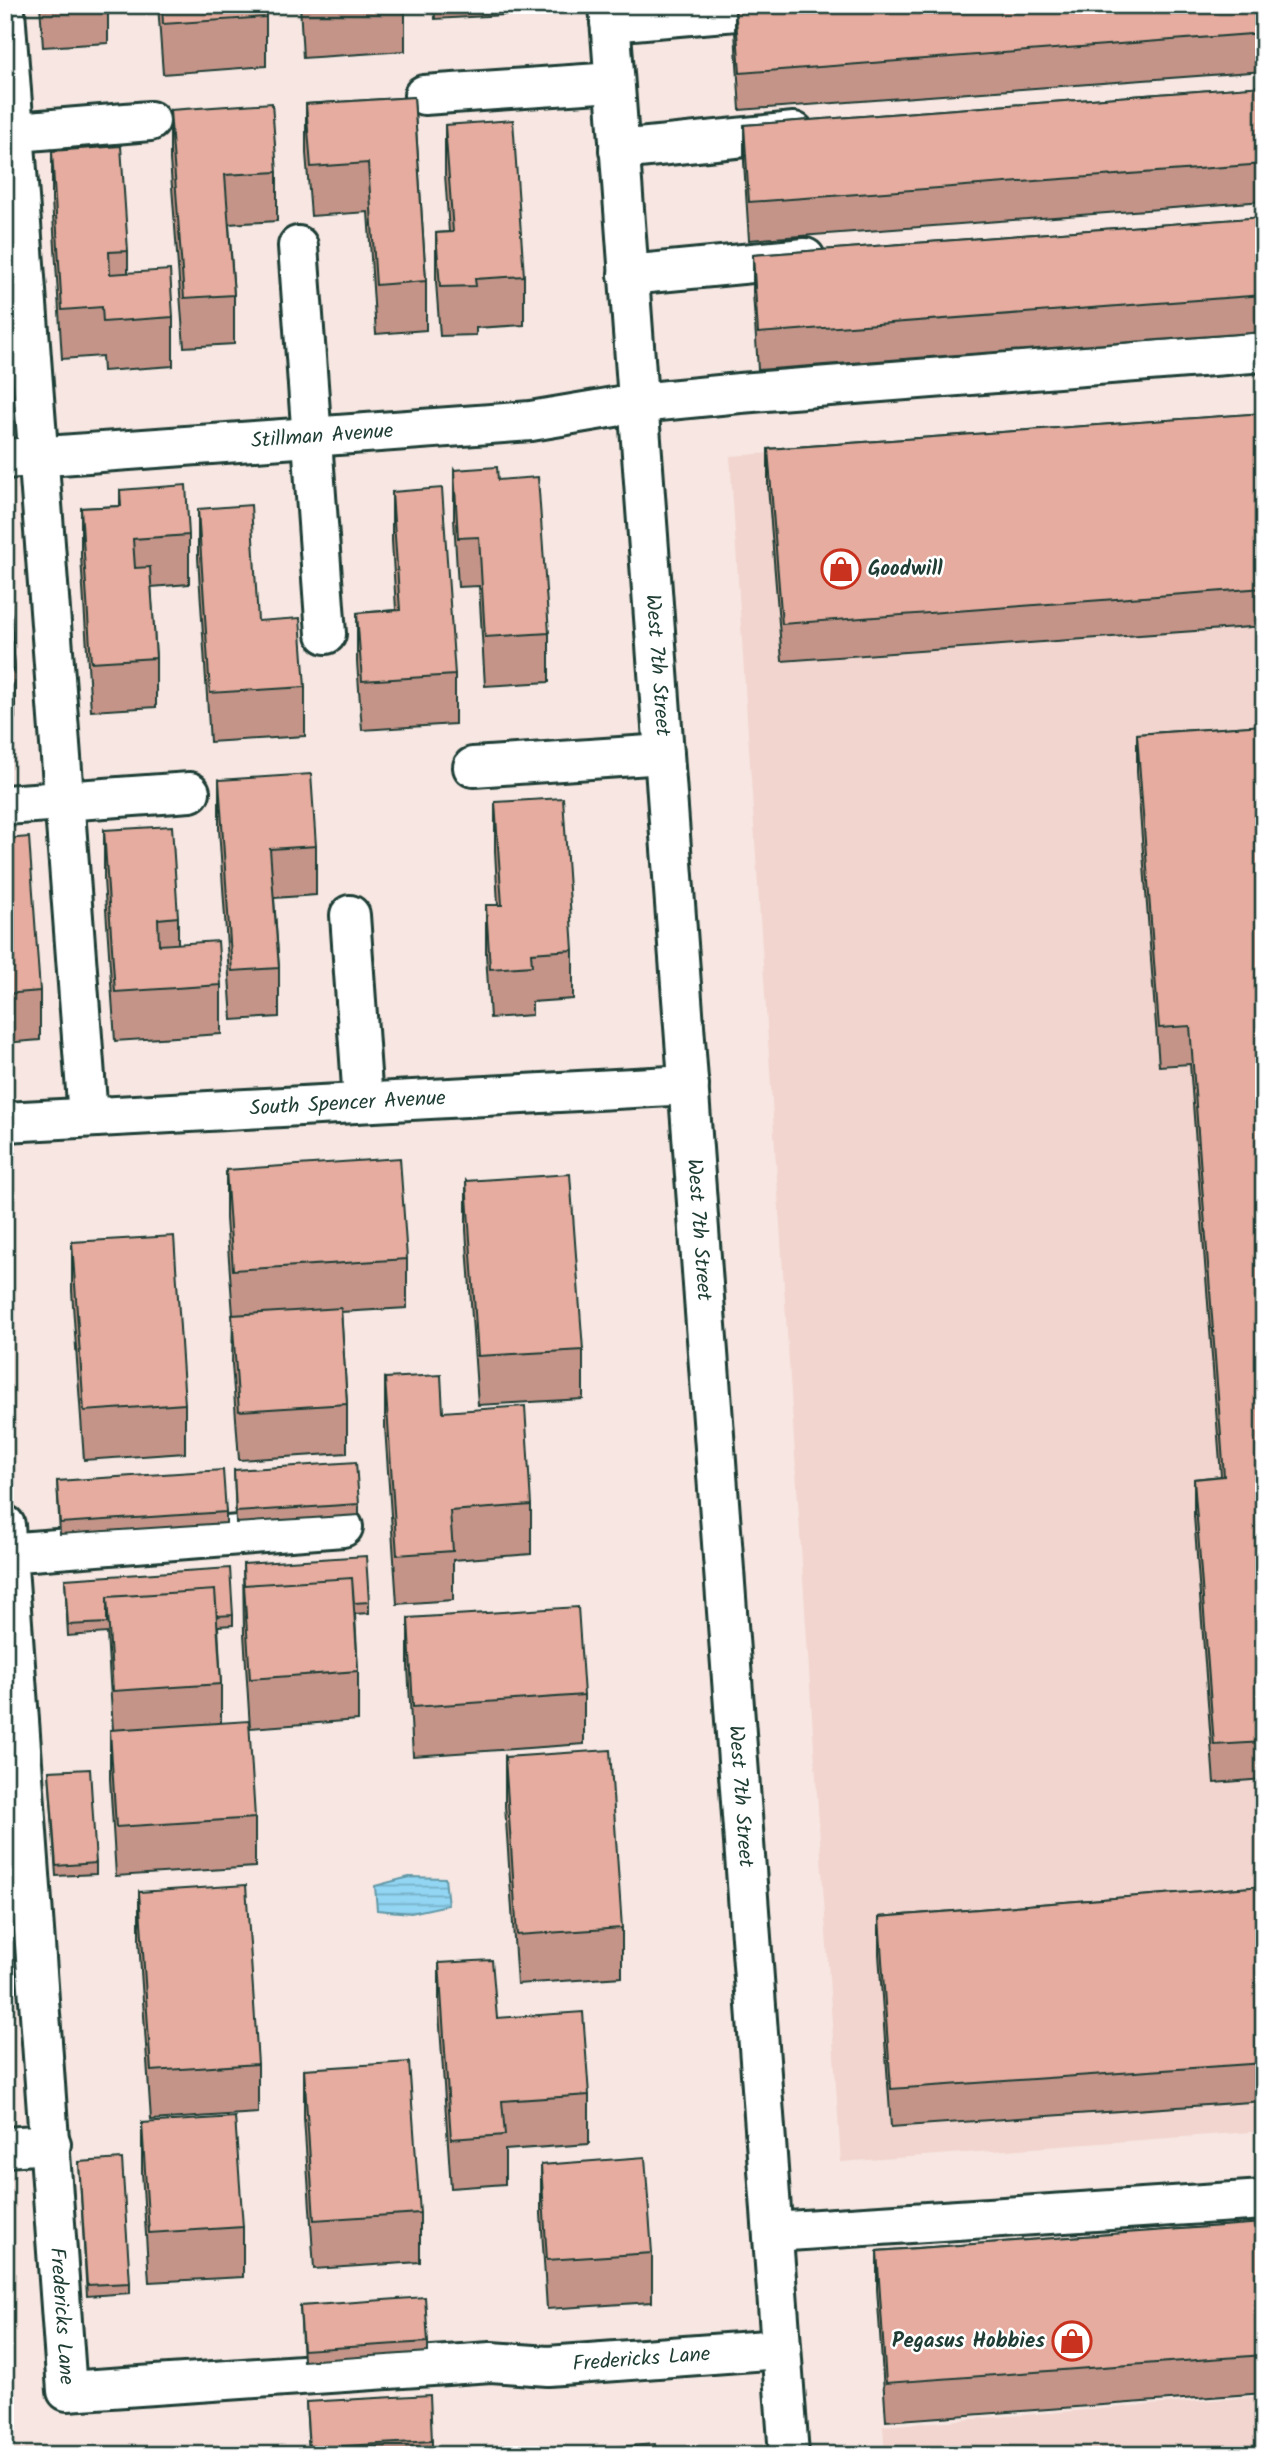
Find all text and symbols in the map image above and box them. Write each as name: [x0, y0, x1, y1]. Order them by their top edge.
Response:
street label: Stillman Avenue: [250, 414, 395, 458]
shop icon: Goodwill: [820, 548, 862, 590]
place label: Goodwill: [868, 553, 943, 586]
street label: West 7th Street: [636, 593, 679, 738]
street label: South Spencer Avenue: [248, 1082, 447, 1125]
street label: West 7th Street: [677, 1158, 721, 1303]
street label: West 7th Street: [719, 1724, 762, 1869]
street label: Fredericks Lane: [40, 2246, 83, 2386]
shop icon: Pegasus Hobbies: [1051, 2320, 1093, 2362]
place label: Pegasus Hobbies: [892, 2325, 1045, 2358]
street label: Fredericks Lane: [571, 2338, 712, 2381]

